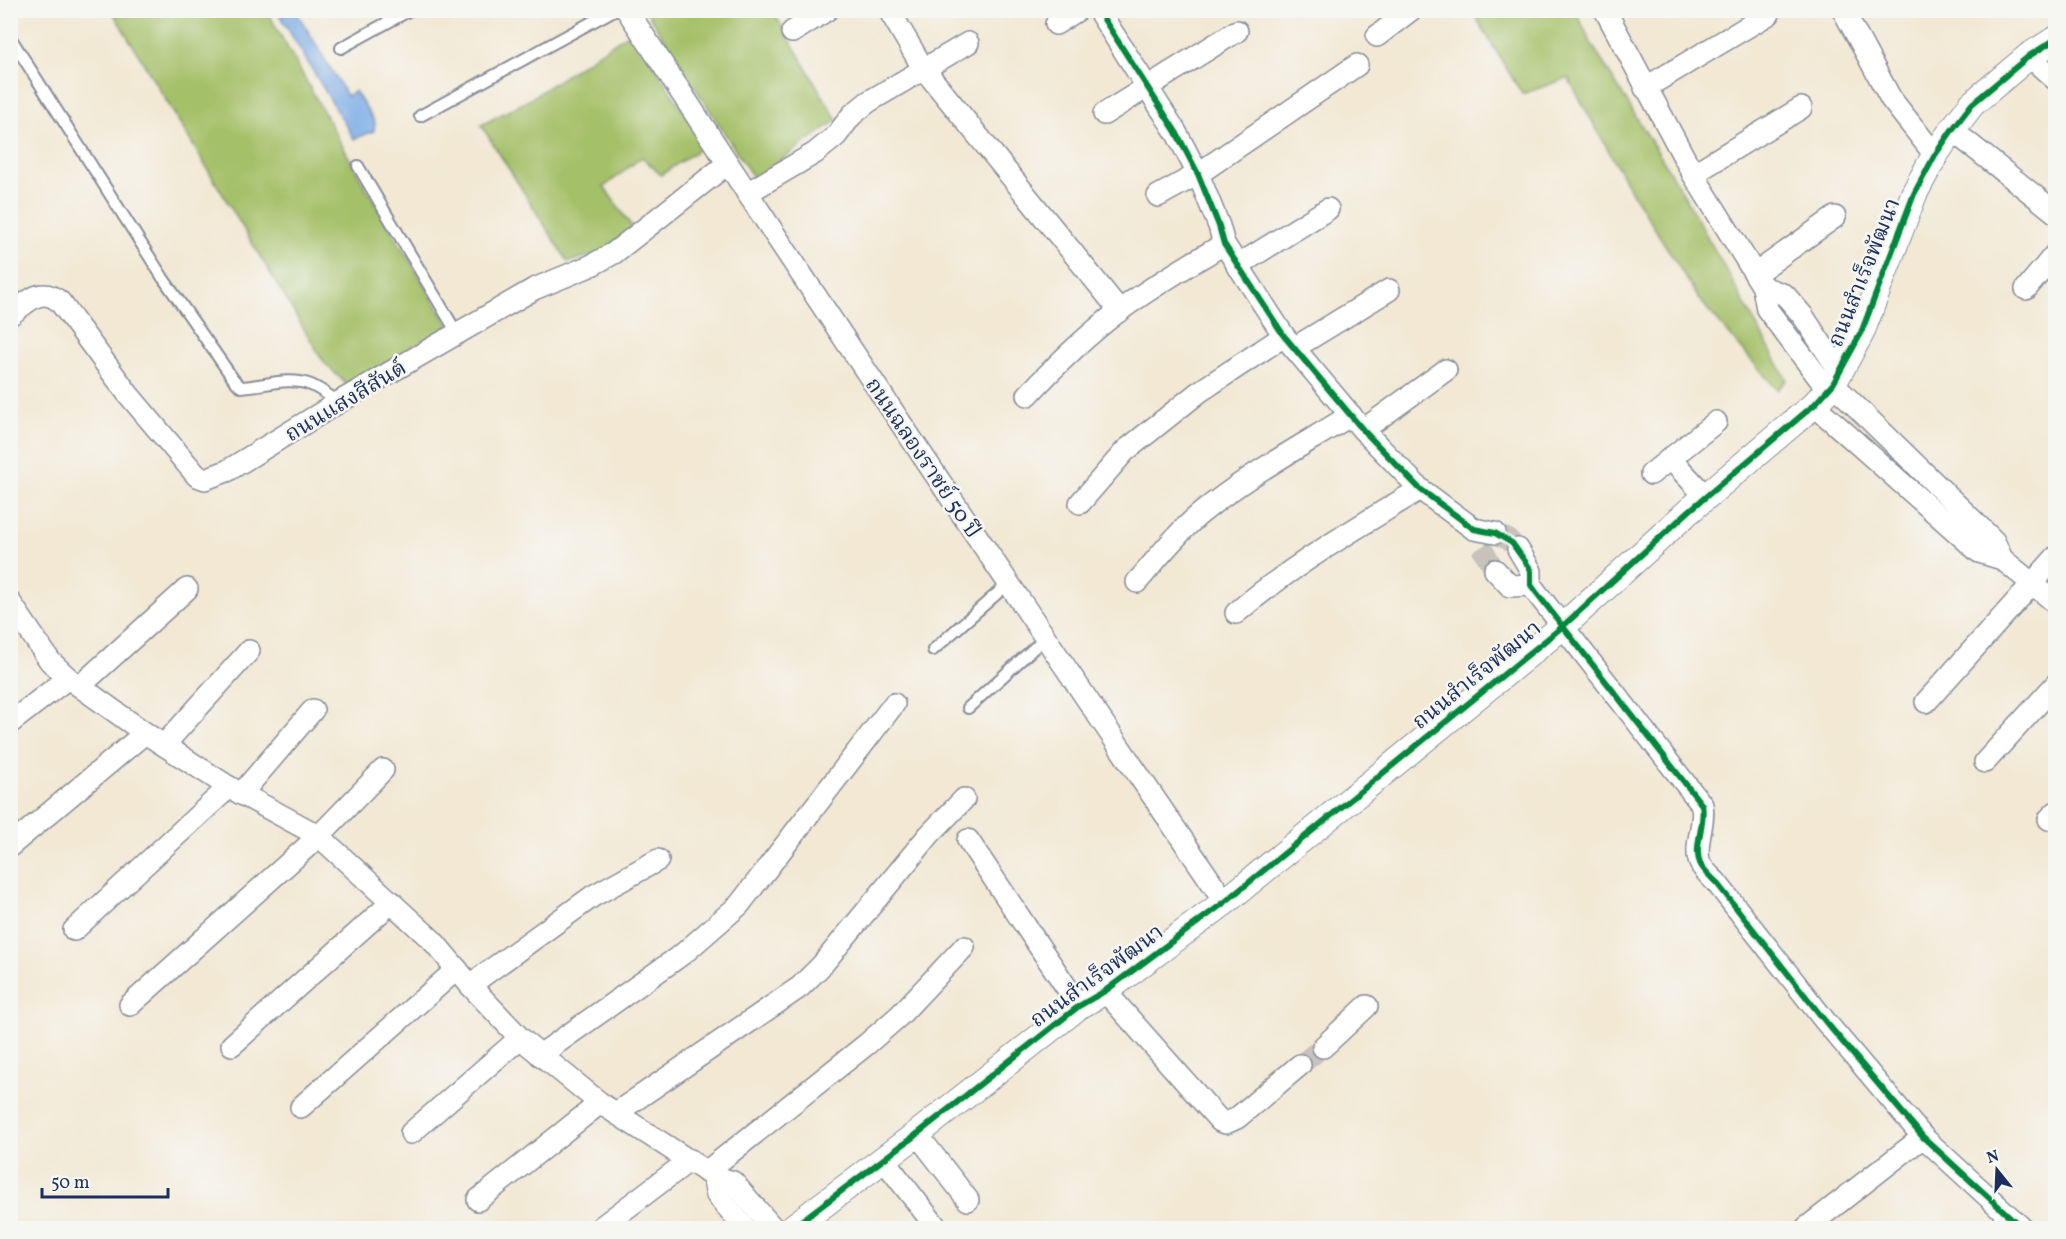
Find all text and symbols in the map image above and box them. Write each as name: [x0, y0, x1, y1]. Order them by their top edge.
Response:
street label: ถนนสำเร็จพัฒนา: [1821, 194, 1909, 352]
street label: ถนนแสงสีสันต์: [280, 354, 413, 451]
street label: ถนนฉลองราชย์ 50 ปี: [857, 372, 987, 545]
street label: ถนนสำเร็จพัฒนา: [1406, 614, 1549, 738]
street label: ถนนสำเร็จพัฒนา: [1024, 918, 1171, 1036]
north arrow: [1967, 1140, 2027, 1200]
text: N: [1984, 1145, 2002, 1170]
scale bar: [42, 1161, 168, 1199]
text: 50 m: [51, 1171, 90, 1196]

